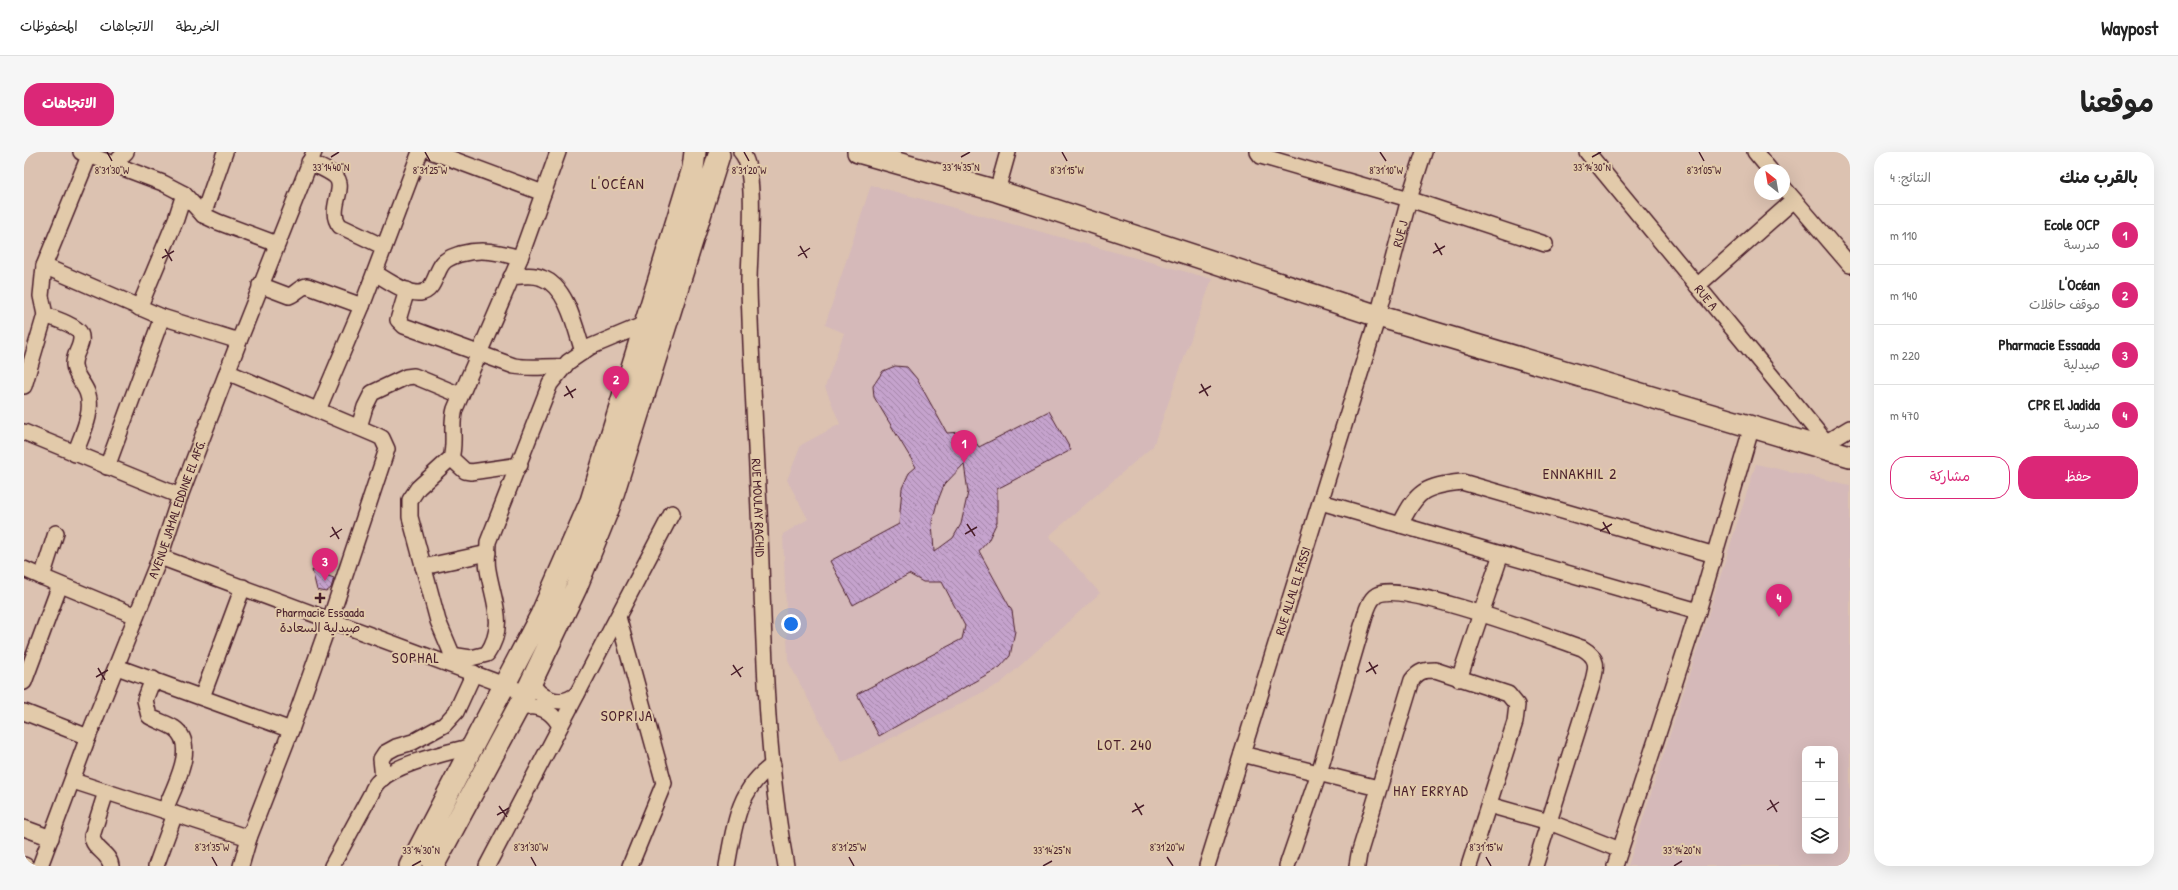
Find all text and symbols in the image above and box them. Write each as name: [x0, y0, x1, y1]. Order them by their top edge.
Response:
text: Waypost: [2101, 15, 2158, 41]
text: المحفوظات: [20, 16, 78, 35]
text: الاتجاهات: [100, 16, 154, 35]
text: الخريطة: [176, 16, 219, 35]
button: الاتجاهات: [24, 83, 114, 126]
text: موقعنا: [2080, 83, 2154, 121]
text: 33°14'40"N: [313, 161, 349, 174]
text: 33°14'35"N: [942, 161, 980, 174]
text: 33°14'30"N: [1573, 161, 1611, 174]
text: 8°31'30"W: [95, 164, 130, 177]
text: 8°31'25"W: [413, 164, 448, 177]
text: 8°31'20"W: [732, 164, 767, 177]
text: 8°31'15"W: [1050, 164, 1085, 177]
text: 8°31'10"W: [1369, 164, 1404, 177]
text: 8°31'05"W: [1687, 164, 1722, 177]
north arrow: [1754, 164, 1790, 200]
text: بالقرب منك: [2060, 165, 2138, 188]
text: النتائج: 4: [1890, 168, 1931, 186]
district label: L'OCÉAN: [591, 173, 645, 194]
text: Ecole OCP: [2044, 214, 2100, 235]
street label: RUE J: [1388, 218, 1412, 249]
text: 110 m: [1890, 226, 1917, 244]
text: 1: [2123, 226, 2127, 244]
text: مدرسة: [2064, 235, 2100, 253]
text: L'Océan: [2059, 274, 2100, 295]
street label: RUE A: [1691, 280, 1723, 314]
text: 140 m: [1890, 286, 1917, 304]
text: 2: [2122, 286, 2128, 304]
text: موقف حافلات: [2029, 295, 2100, 313]
text: Pharmacie Essaada: [1998, 334, 2100, 355]
text: 220 m: [1890, 346, 1920, 364]
text: 3: [2122, 346, 2128, 364]
text: صيدلية: [2063, 355, 2100, 373]
pin: 2: [603, 366, 629, 399]
text: CPR El Jadida: [2028, 394, 2100, 415]
text: 470 m: [1890, 406, 1919, 424]
text: 4: [2123, 406, 2127, 424]
text: مدرسة: [2064, 415, 2100, 433]
pin: 1: [951, 430, 977, 463]
street label: AVENUE JAMAL EDDINE EL AFG.: [143, 437, 210, 581]
button: مشاركة: [1890, 456, 2010, 499]
button: حفظ: [2018, 456, 2138, 499]
street label: RUE MOULAY RACHID: [748, 458, 770, 558]
district label: ENNAKHIL 2: [1543, 463, 1617, 484]
street label: RUE ALLAL EL FASSI: [1270, 544, 1315, 638]
pin: 3: [312, 548, 338, 581]
pin: 4: [1766, 584, 1792, 617]
marker: Pharmacie Essaada صيدلية السعادة: [315, 593, 325, 603]
place label: Pharmacie Essaada صيدلية السعادة: [276, 603, 364, 636]
your location: [781, 614, 801, 634]
district label: SOPHAL: [392, 647, 440, 668]
district label: SOPRIJA: [601, 705, 653, 726]
district label: LOT. 240: [1098, 734, 1152, 755]
map controls: [1802, 746, 1838, 854]
button: +: [1802, 746, 1838, 782]
district label: HAY ERRYAD: [1393, 780, 1469, 801]
button: −: [1802, 782, 1838, 818]
button: layers: [1802, 818, 1838, 854]
text: 8°31'35"W: [195, 841, 230, 854]
text: 8°31'30"W: [514, 841, 549, 854]
text: 8°31'25"W: [832, 841, 867, 854]
text: 8°31'20"W: [1150, 841, 1185, 854]
text: 8°31'15"W: [1469, 841, 1504, 854]
text: 33°14'30"N: [402, 844, 440, 857]
text: 33°14'25"N: [1033, 844, 1071, 857]
text: 33°14'20"N: [1663, 844, 1701, 857]

